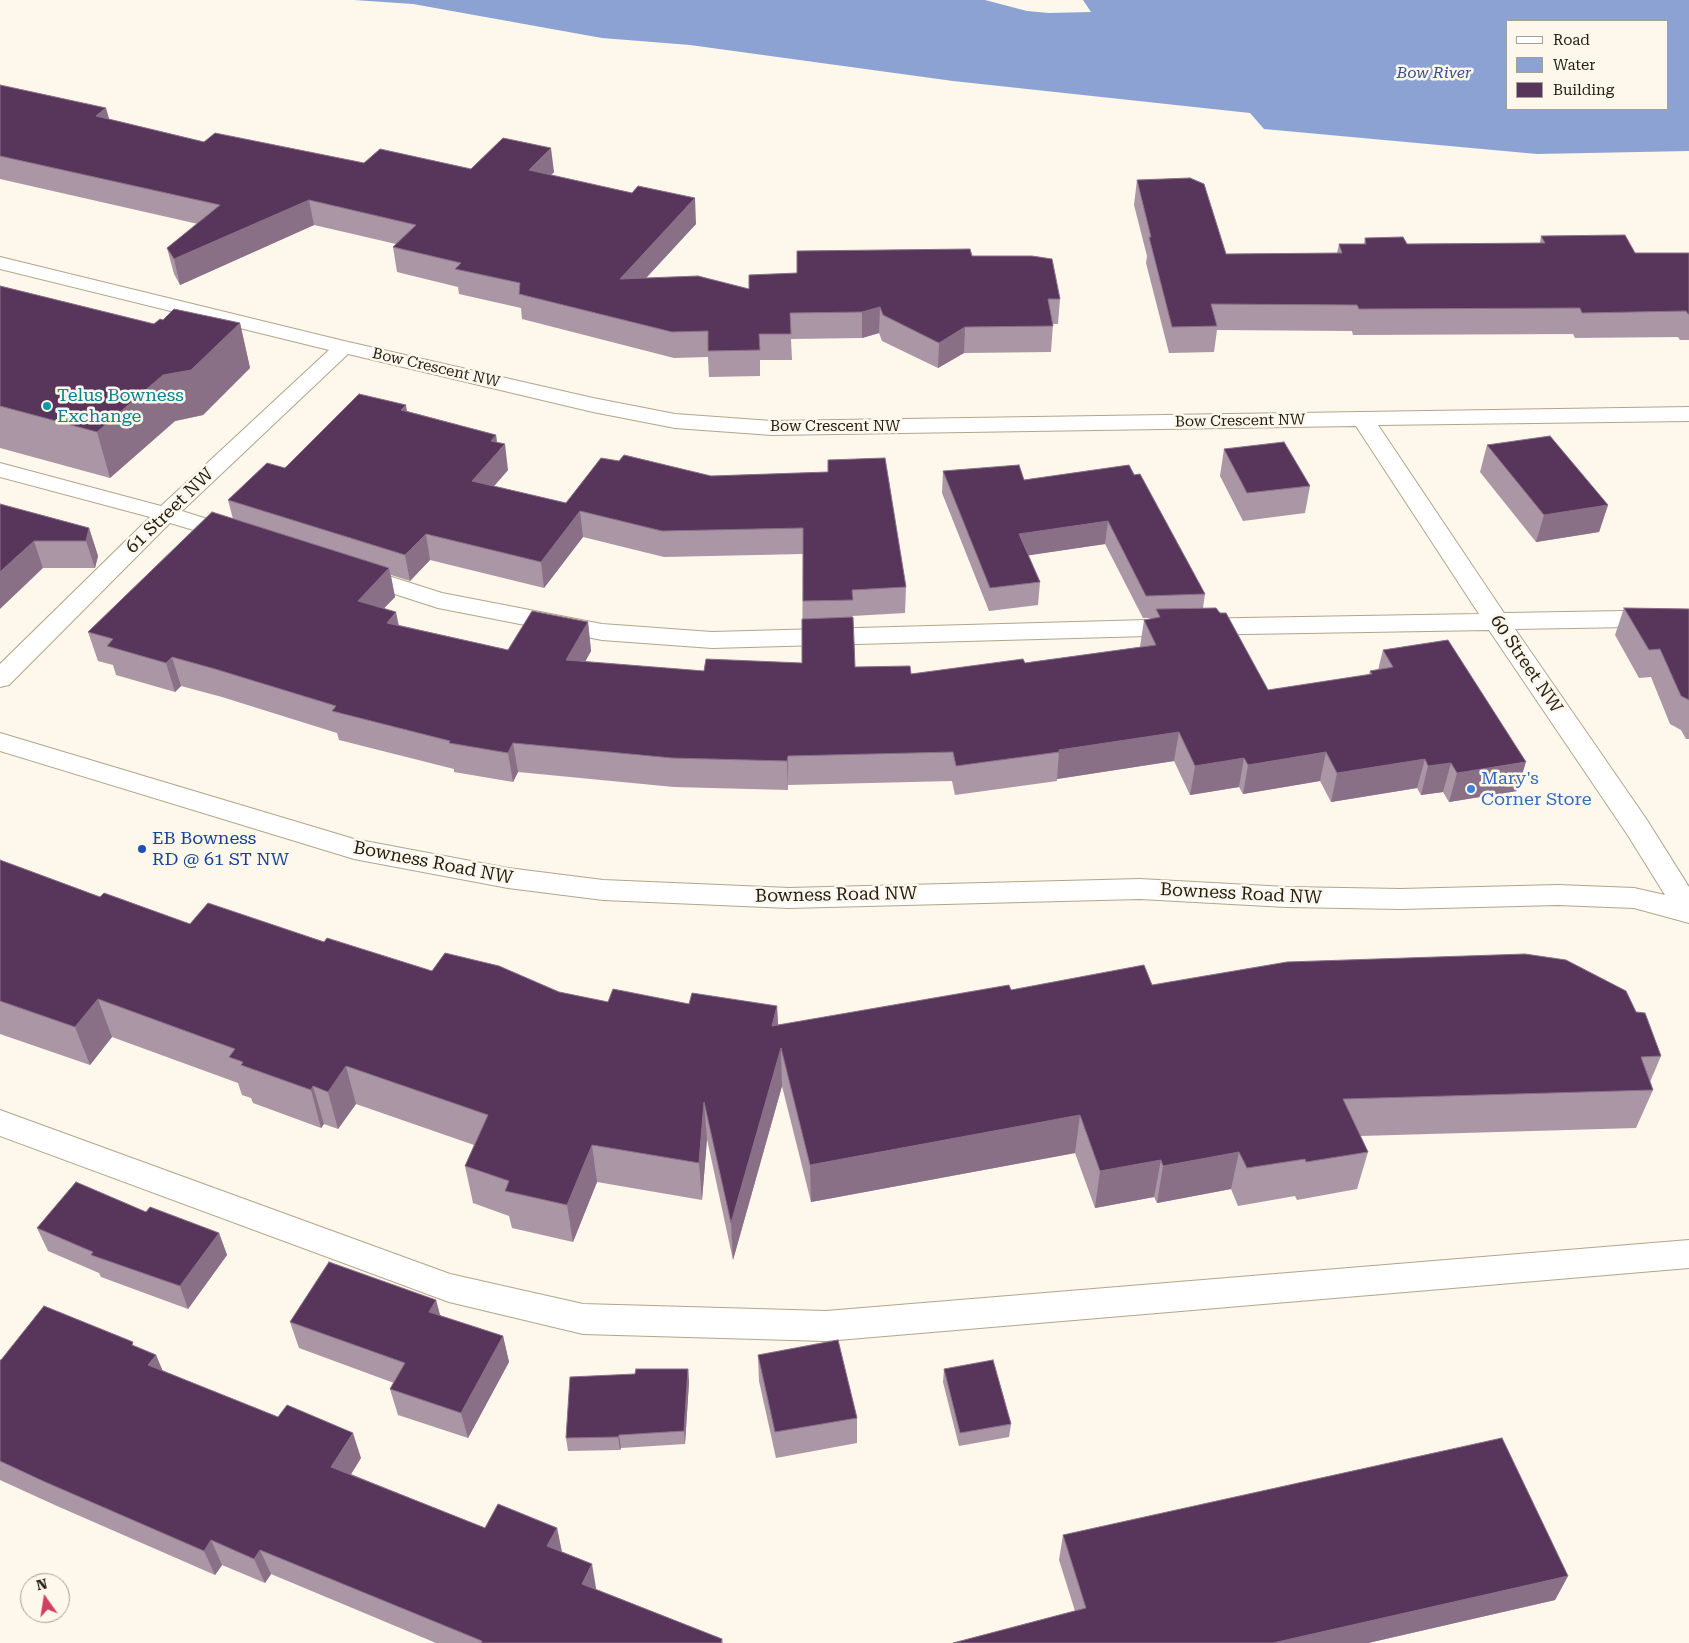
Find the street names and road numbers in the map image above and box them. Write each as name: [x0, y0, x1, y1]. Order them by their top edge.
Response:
street label: Bow Crescent NW: [371, 345, 501, 391]
street label: Bow Crescent NW: [1175, 411, 1305, 431]
street label: Bow Crescent NW: [770, 418, 900, 436]
street label: 61 Street NW: [122, 464, 218, 558]
street label: 60 Street NW: [1485, 611, 1567, 717]
street label: Bowness Road NW: [351, 837, 515, 889]
street label: Bowness Road NW: [1159, 879, 1323, 909]
street label: Bowness Road NW: [755, 883, 917, 907]

